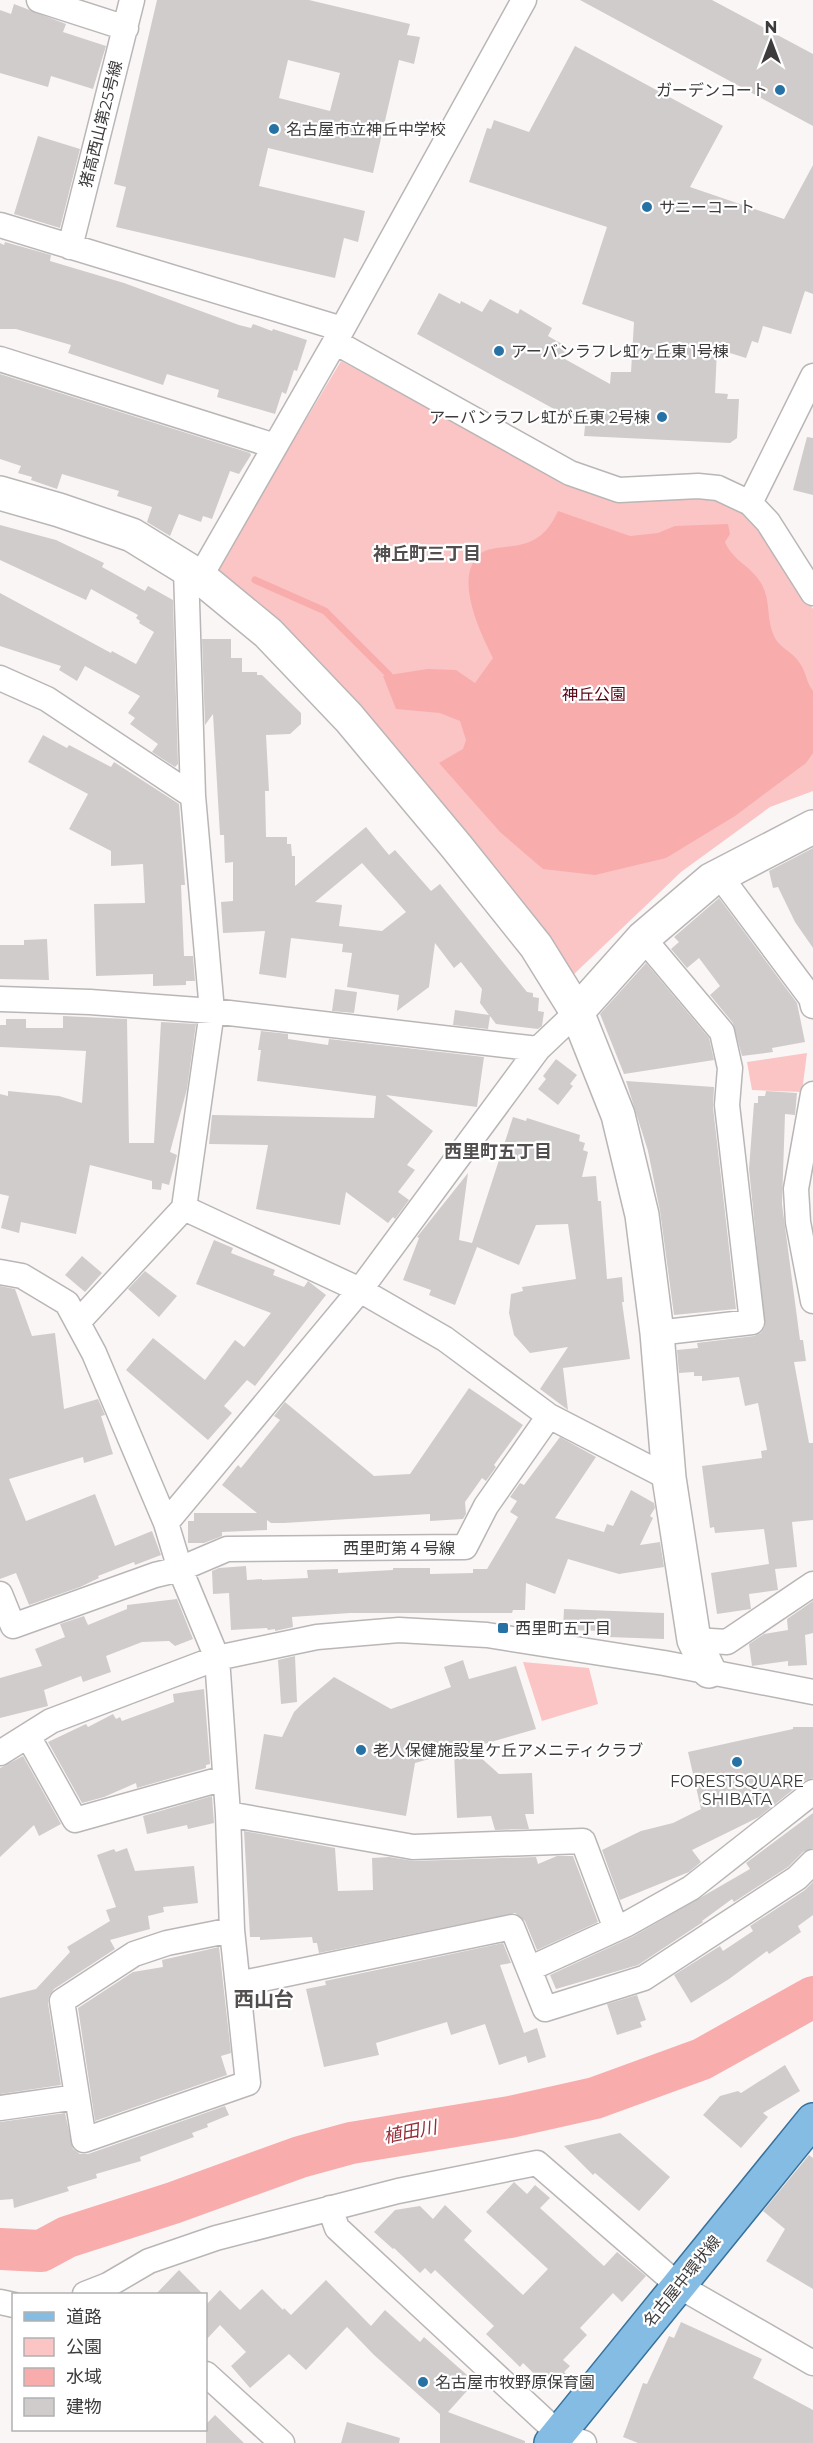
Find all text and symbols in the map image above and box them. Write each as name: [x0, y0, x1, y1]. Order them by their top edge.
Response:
north arrow: [741, 12, 801, 72]
text: N: [765, 18, 777, 37]
street label: 猪高西山第25号線: [76, 59, 126, 189]
place label: ガーデンコート: [656, 81, 768, 100]
marker: ガーデンコート: [773, 83, 787, 97]
place label: 名古屋市立神丘中学校: [286, 120, 446, 139]
marker: 名古屋市立神丘中学校: [267, 122, 281, 136]
place label: サニーコート: [659, 198, 755, 217]
marker: サニーコート: [640, 200, 654, 214]
place label: アーバンラフレ虹ヶ丘東 1号棟: [511, 342, 729, 361]
marker: アーバンラフレ虹ヶ丘東 1号棟: [492, 344, 506, 358]
place label: アーバンラフレ虹が丘東 2号棟: [429, 408, 650, 427]
marker: アーバンラフレ虹が丘東 2号棟: [655, 410, 669, 424]
district label: 神丘町三丁目: [373, 543, 481, 565]
park label: 神丘公園: [562, 685, 626, 704]
district label: 西里町五丁目: [444, 1141, 552, 1163]
street label: 西里町第４号線: [343, 1539, 455, 1558]
place label: 西里町五丁目: [515, 1619, 611, 1638]
marker: 西里町五丁目: [496, 1621, 510, 1635]
place label: 老人保健施設星ケ丘アメニティクラブ: [373, 1741, 643, 1760]
marker: 老人保健施設星ケ丘アメニティクラブ: [354, 1743, 368, 1757]
marker: FORESTSQUARE SHIBATA: [730, 1755, 744, 1769]
place label: FORESTSQUARE SHIBATA: [670, 1772, 804, 1809]
district label: 西山台: [234, 1987, 294, 2011]
water label: 植田川: [381, 2116, 441, 2148]
street label: 名古屋中環状線: [639, 2231, 725, 2331]
legend: [12, 2293, 207, 2431]
text: 道路: [66, 2306, 102, 2328]
text: 公園: [66, 2336, 102, 2358]
text: 水域: [66, 2366, 102, 2388]
place label: 名古屋市牧野原保育園: [435, 2373, 595, 2392]
marker: 名古屋市牧野原保育園: [416, 2375, 430, 2389]
text: 建物: [66, 2396, 102, 2418]

